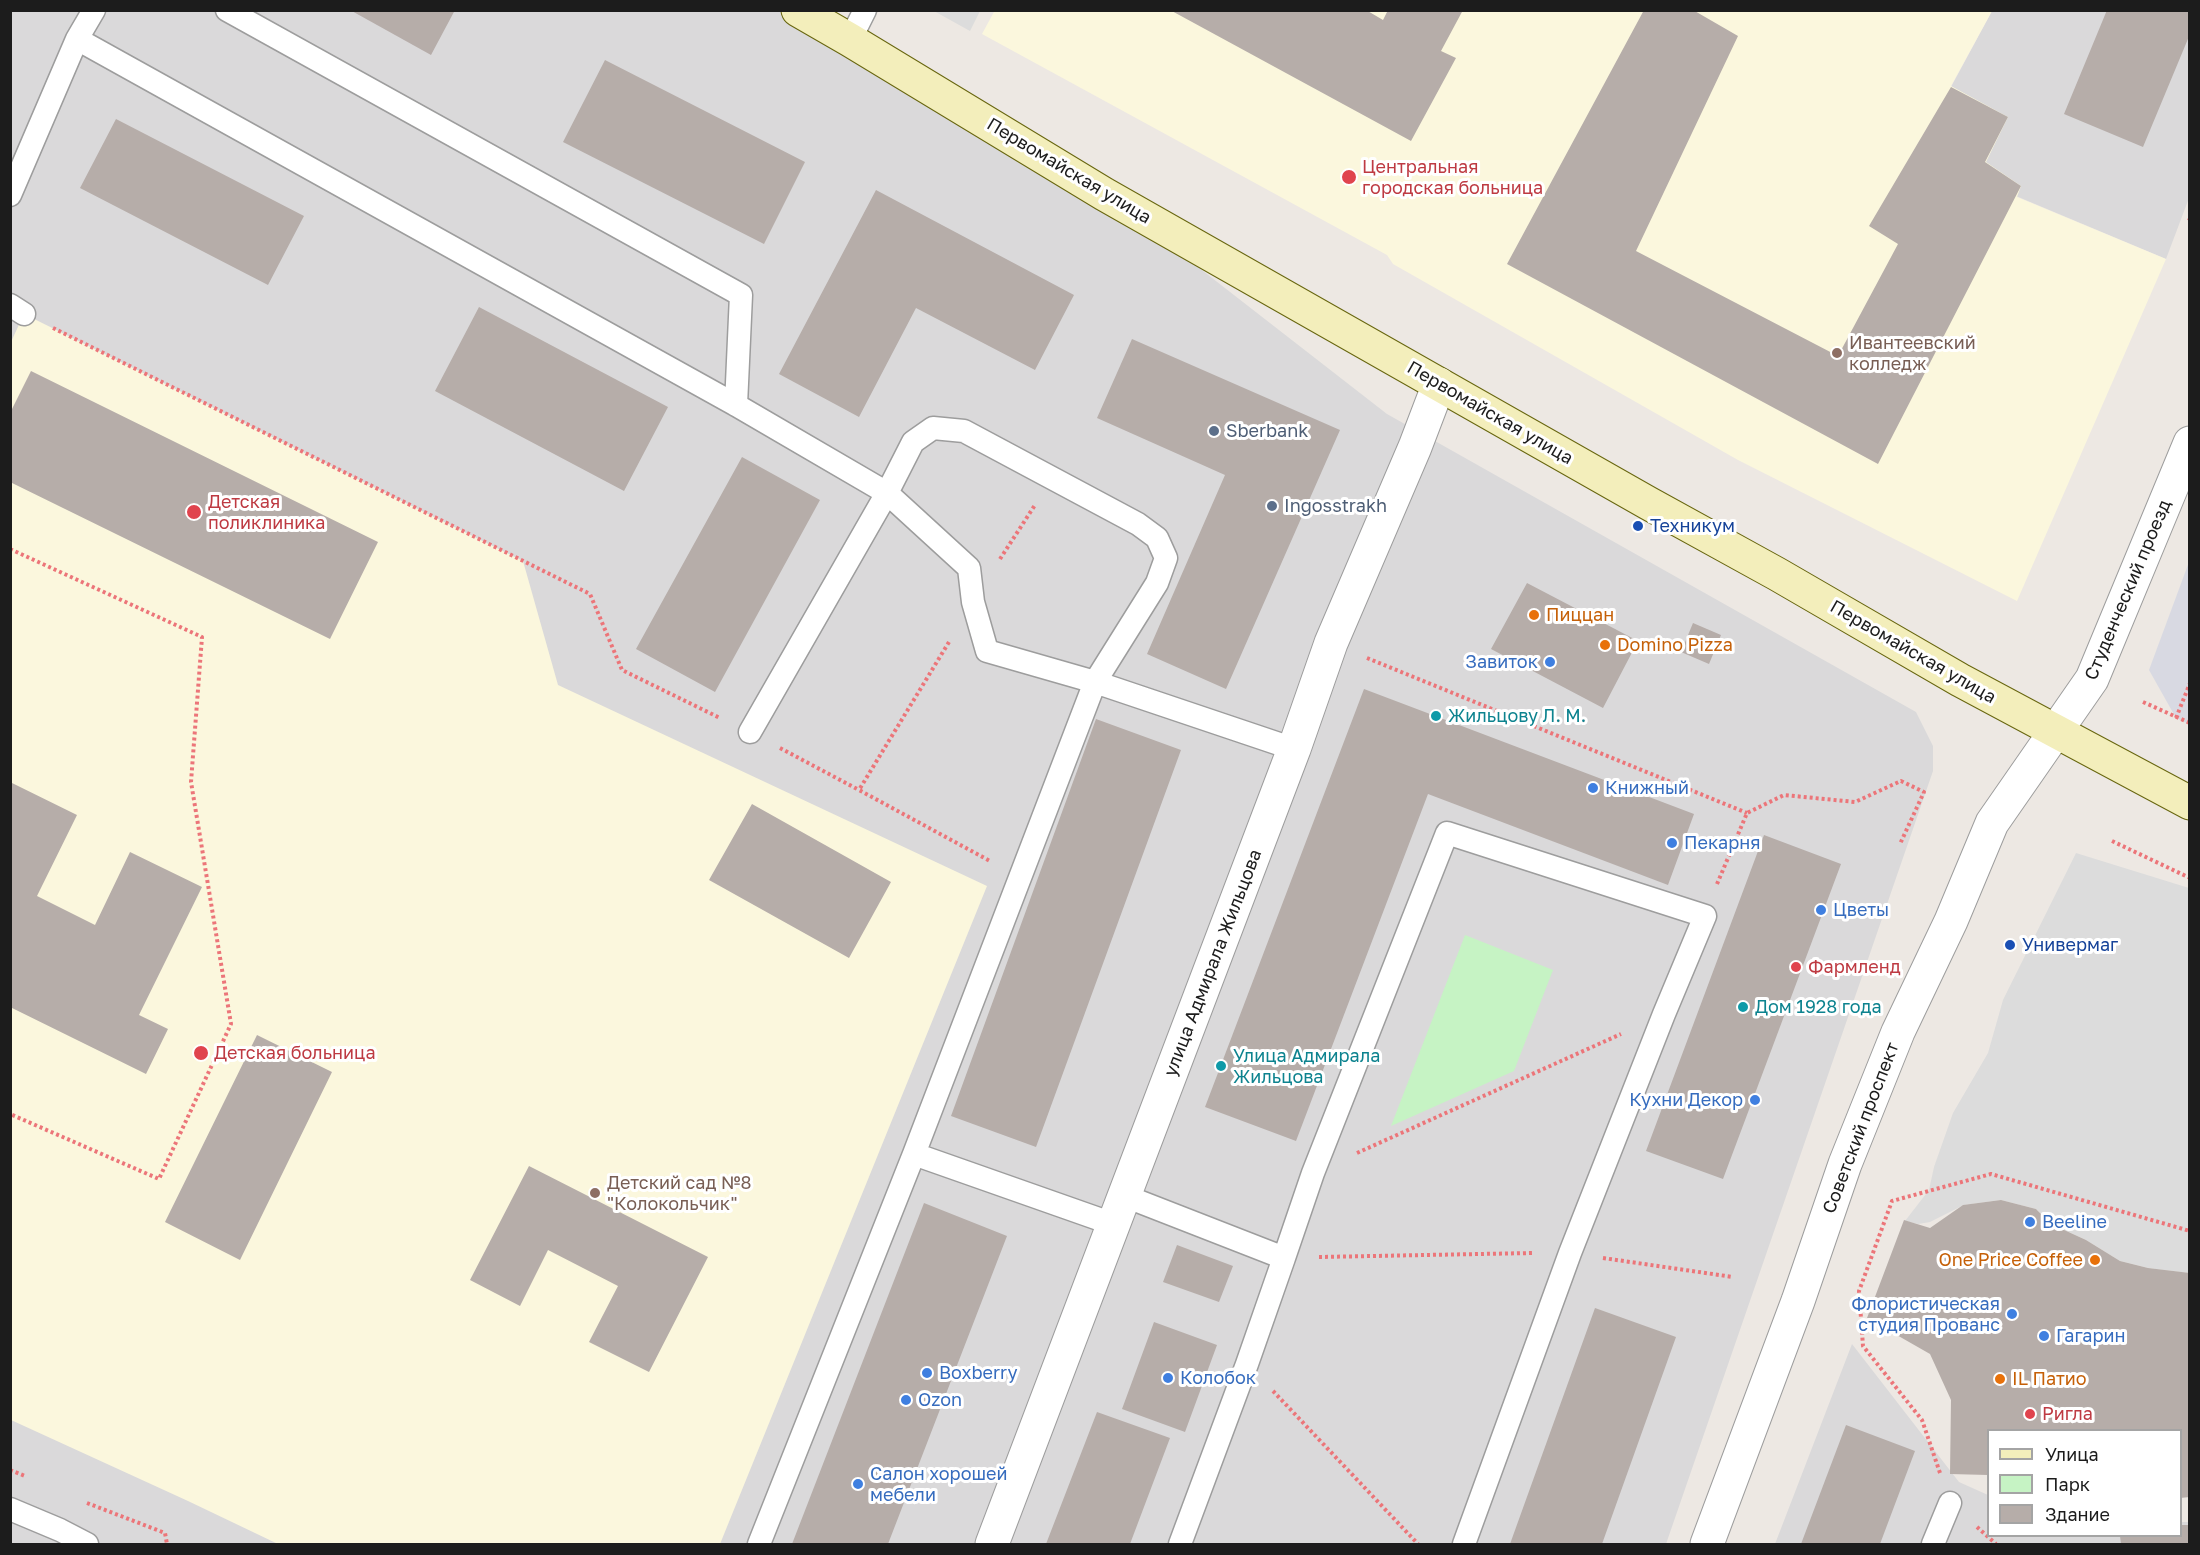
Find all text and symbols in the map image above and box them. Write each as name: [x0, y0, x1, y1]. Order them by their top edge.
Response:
street label: Первомайская улица: [983, 113, 1155, 229]
place label: Центральная городская больница: [1362, 156, 1543, 198]
marker: Центральная городская больница: [1340, 168, 1358, 186]
place label: Ивантеевский колледж: [1849, 332, 1976, 374]
marker: Ивантеевский колледж: [1830, 346, 1844, 360]
street label: Первомайская улица: [1403, 357, 1577, 469]
place label: Sberbank: [1226, 420, 1309, 442]
marker: Sberbank: [1207, 424, 1221, 438]
place label: Детская поликлиника: [208, 491, 325, 534]
place label: Ingosstrakh: [1284, 495, 1387, 517]
street label: Студенческий проезд: [2080, 497, 2176, 683]
marker: Ingosstrakh: [1265, 499, 1279, 513]
marker: Детская поликлиника: [185, 503, 203, 521]
place label: Техникум: [1650, 515, 1735, 537]
marker: Техникум: [1631, 519, 1645, 533]
street label: Первомайская улица: [1826, 596, 2000, 708]
place label: Пиццан: [1546, 604, 1614, 626]
marker: Пиццан: [1527, 608, 1541, 622]
place label: Domino Pizza: [1617, 634, 1733, 656]
marker: Domino Pizza: [1598, 638, 1612, 652]
place label: Завиток: [1465, 651, 1538, 673]
marker: Завиток: [1543, 655, 1557, 669]
place label: Жильцову Л. М.: [1448, 705, 1586, 727]
marker: Жильцову Л. М.: [1429, 709, 1443, 723]
place label: Книжный: [1605, 777, 1689, 799]
marker: Книжный: [1586, 781, 1600, 795]
place label: Пекарня: [1684, 832, 1761, 854]
marker: Пекарня: [1665, 836, 1679, 850]
street label: улица Адмирала Жильцова: [1160, 846, 1266, 1080]
place label: Цветы: [1833, 899, 1889, 921]
marker: Цветы: [1814, 903, 1828, 917]
place label: Универмаг: [2022, 934, 2118, 956]
marker: Универмаг: [2003, 938, 2017, 952]
place label: Фармленд: [1808, 956, 1901, 978]
marker: Фармленд: [1789, 960, 1803, 974]
place label: Дом 1928 года: [1755, 996, 1882, 1018]
marker: Дом 1928 года: [1736, 1000, 1750, 1014]
street label: Советский проспект: [1818, 1039, 1904, 1217]
place label: Детская больница: [214, 1042, 376, 1064]
marker: Детская больница: [192, 1044, 210, 1062]
place label: Улица Адмирала Жильцова: [1233, 1045, 1380, 1088]
marker: Улица Адмирала Жильцова: [1214, 1059, 1228, 1073]
place label: Кухни Декор: [1629, 1089, 1743, 1111]
marker: Кухни Декор: [1748, 1093, 1762, 1107]
place label: Детский сад №8 "Колокольчик": [607, 1172, 752, 1214]
marker: Детский сад №8 "Колокольчик": [588, 1186, 602, 1200]
place label: Beeline: [2042, 1211, 2107, 1233]
marker: Beeline: [2023, 1215, 2037, 1229]
place label: One Price Coffee: [1938, 1249, 2083, 1271]
marker: One Price Coffee: [2088, 1253, 2102, 1267]
place label: Флористическая студия Прованс: [1851, 1293, 2000, 1336]
marker: Флористическая студия Прованс: [2005, 1307, 2019, 1321]
place label: Гагарин: [2056, 1325, 2126, 1347]
marker: Гагарин: [2037, 1329, 2051, 1343]
place label: Boxberry: [939, 1362, 1018, 1384]
marker: Boxberry: [920, 1366, 934, 1380]
place label: Колобок: [1180, 1367, 1256, 1389]
place label: IL Патио: [2012, 1368, 2087, 1390]
marker: Колобок: [1161, 1371, 1175, 1385]
marker: IL Патио: [1993, 1372, 2007, 1386]
place label: Ozon: [918, 1389, 962, 1411]
marker: Ozon: [899, 1393, 913, 1407]
place label: Ригла: [2042, 1403, 2093, 1425]
marker: Ригла: [2023, 1407, 2037, 1421]
legend: [1987, 1429, 2182, 1537]
text: Улица: [2045, 1443, 2099, 1465]
place label: Салон хорошей мебели: [870, 1463, 1007, 1506]
text: Парк: [2045, 1473, 2090, 1495]
marker: Салон хорошей мебели: [851, 1477, 865, 1491]
text: Здание: [2045, 1503, 2110, 1525]

